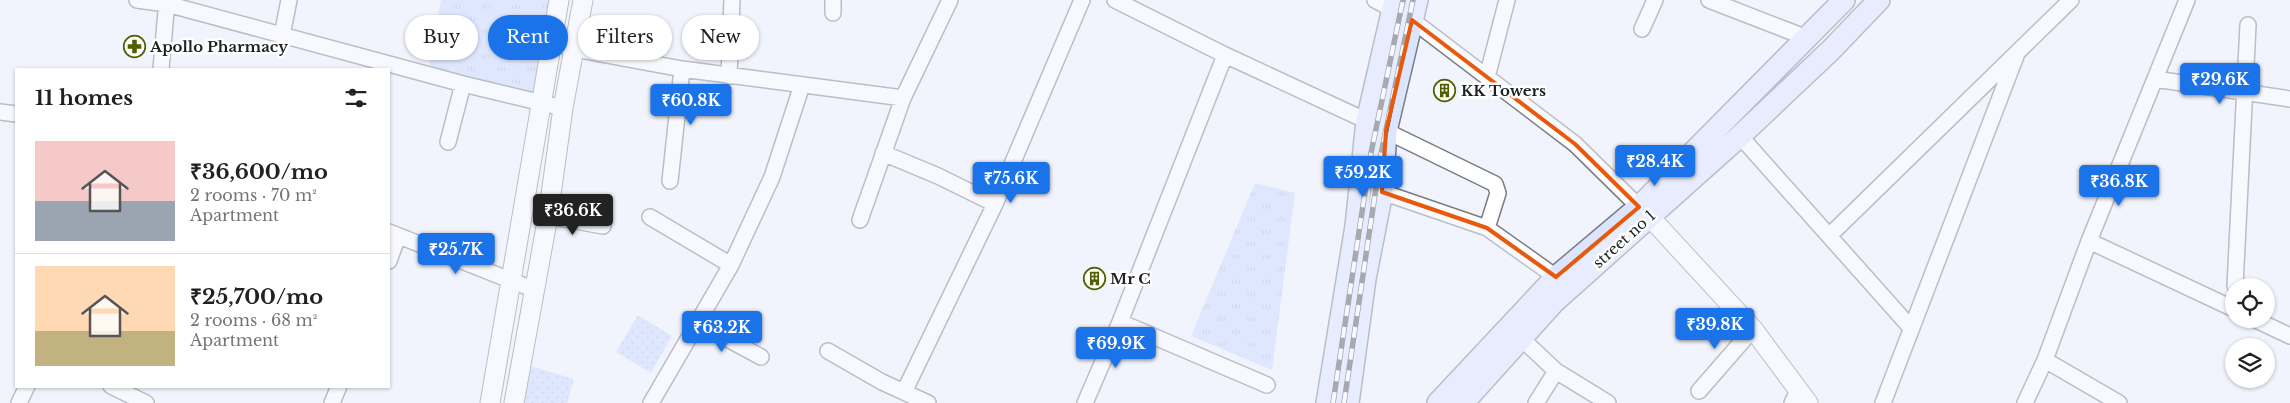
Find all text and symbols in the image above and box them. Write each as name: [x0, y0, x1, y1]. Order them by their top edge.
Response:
chip: Buy: [405, 15, 478, 60]
chip: Rent: [488, 15, 568, 60]
chip: Filters: [578, 15, 672, 60]
chip: New: [682, 15, 759, 60]
pharmacy icon: Apollo Pharmacy: [122, 34, 146, 58]
place label: Apollo Pharmacy: [149, 37, 288, 56]
pin: ₹29.6K: [2179, 62, 2261, 105]
text: ₹29.6K: [2191, 69, 2249, 89]
building icon: KK Towers: [1433, 78, 1457, 102]
place label: KK Towers: [1461, 81, 1546, 100]
icon: filters: [342, 84, 370, 112]
pin: ₹60.8K: [650, 84, 732, 126]
text: 11 homes: [35, 85, 133, 111]
text: ₹60.8K: [661, 90, 721, 110]
pin: ₹28.4K: [1614, 144, 1696, 187]
text: ₹28.4K: [1626, 151, 1684, 171]
pin: ₹59.2K: [1322, 156, 1404, 198]
text: ₹36,600/mo: [190, 159, 328, 185]
icon: home: [75, 161, 135, 221]
pin: ₹75.6K: [970, 162, 1052, 204]
text: ₹59.2K: [1335, 162, 1391, 182]
pin: ₹36.8K: [2078, 164, 2160, 207]
text: ₹75.6K: [984, 168, 1038, 188]
text: ₹36.8K: [2090, 171, 2148, 191]
text: 2 rooms · 70 m²: [190, 185, 317, 205]
pin: ₹36.6K: [532, 194, 614, 236]
text: ₹36.6K: [544, 200, 602, 220]
text: Apartment: [190, 205, 279, 225]
street label: street no 1: [1589, 206, 1659, 272]
pin: ₹25.7K: [415, 232, 497, 275]
text: ₹25.7K: [429, 239, 483, 259]
building icon: Mr C: [1082, 266, 1106, 290]
place label: Mr C: [1110, 269, 1151, 288]
map controls: [2225, 278, 2275, 388]
button: locate: [2225, 278, 2275, 328]
text: ₹25,700/mo: [190, 284, 323, 310]
icon: home: [75, 286, 135, 346]
pin: ₹39.8K: [1674, 308, 1756, 350]
text: 2 rooms · 68 m²: [190, 310, 317, 330]
pin: ₹63.2K: [681, 310, 763, 353]
text: ₹39.8K: [1686, 314, 1744, 334]
text: ₹63.2K: [693, 317, 751, 337]
pin: ₹69.9K: [1075, 326, 1157, 369]
text: Apartment: [190, 330, 279, 350]
text: ₹69.9K: [1087, 333, 1145, 353]
button: layers: [2225, 338, 2275, 388]

